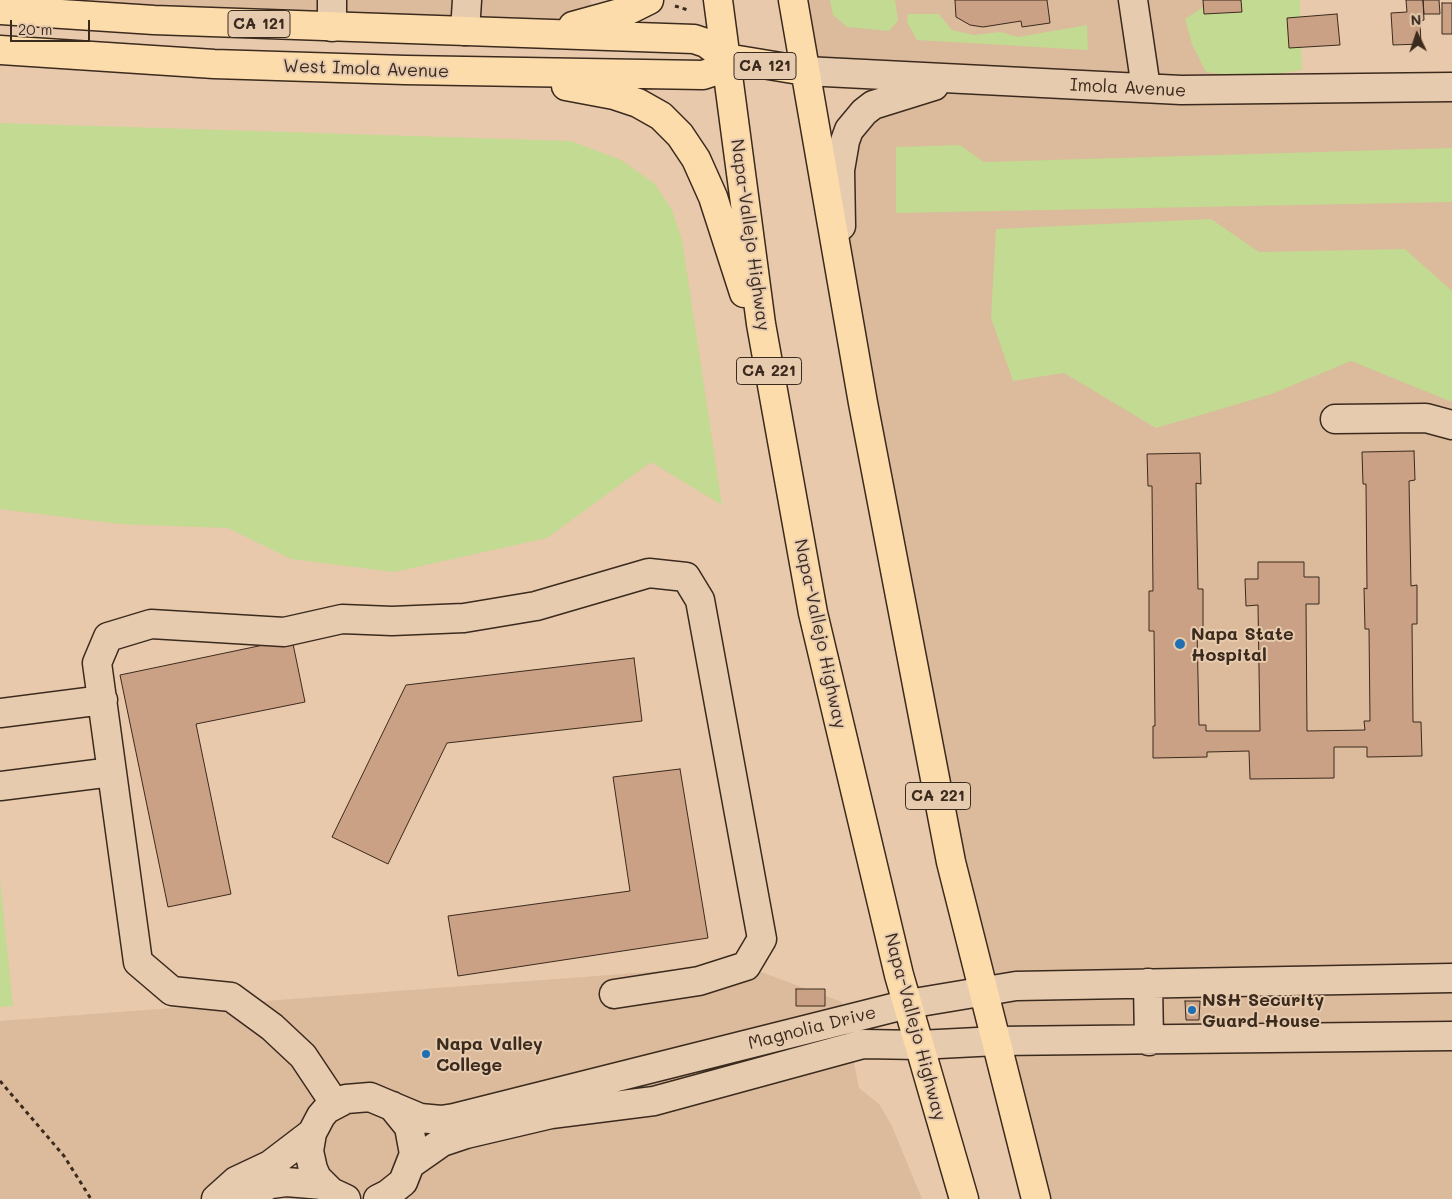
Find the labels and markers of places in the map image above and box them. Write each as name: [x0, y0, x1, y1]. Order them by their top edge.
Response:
place label: Napa State Hospital: [1191, 623, 1294, 666]
marker: Napa State Hospital: [1173, 637, 1187, 651]
place label: NSH Security Guard House: [1202, 989, 1324, 1032]
marker: NSH Security Guard House: [1186, 1004, 1198, 1016]
place label: Napa Valley College: [436, 1033, 543, 1076]
marker: Napa Valley College: [420, 1048, 432, 1060]

